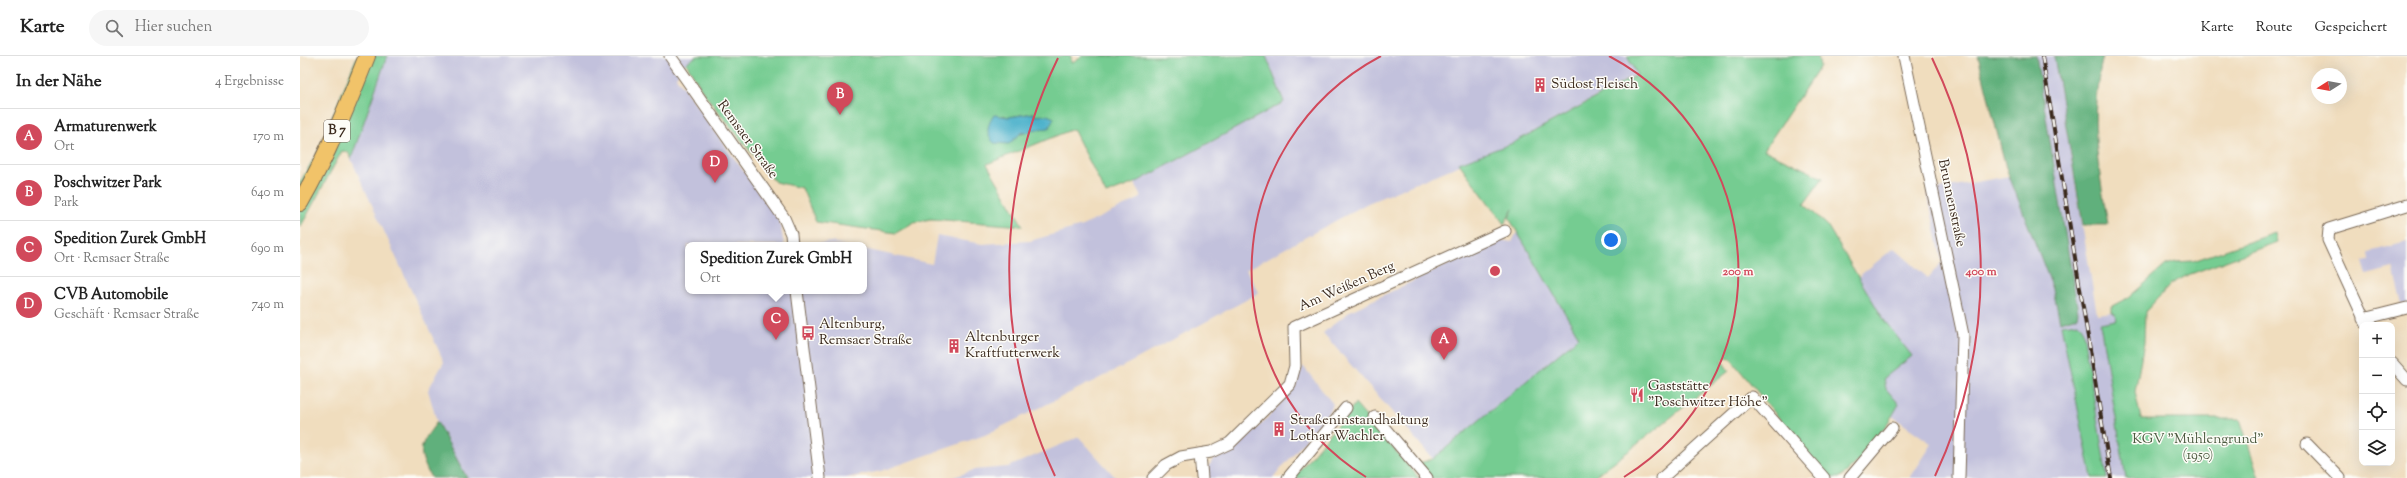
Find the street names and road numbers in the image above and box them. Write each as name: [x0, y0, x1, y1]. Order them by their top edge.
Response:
street label: Remsaer Straße: [712, 96, 782, 184]
road number: B 7: [324, 120, 350, 142]
street label: Brunnenstraße: [1932, 157, 1970, 249]
street label: Am Weißen Berg: [1296, 257, 1398, 317]

